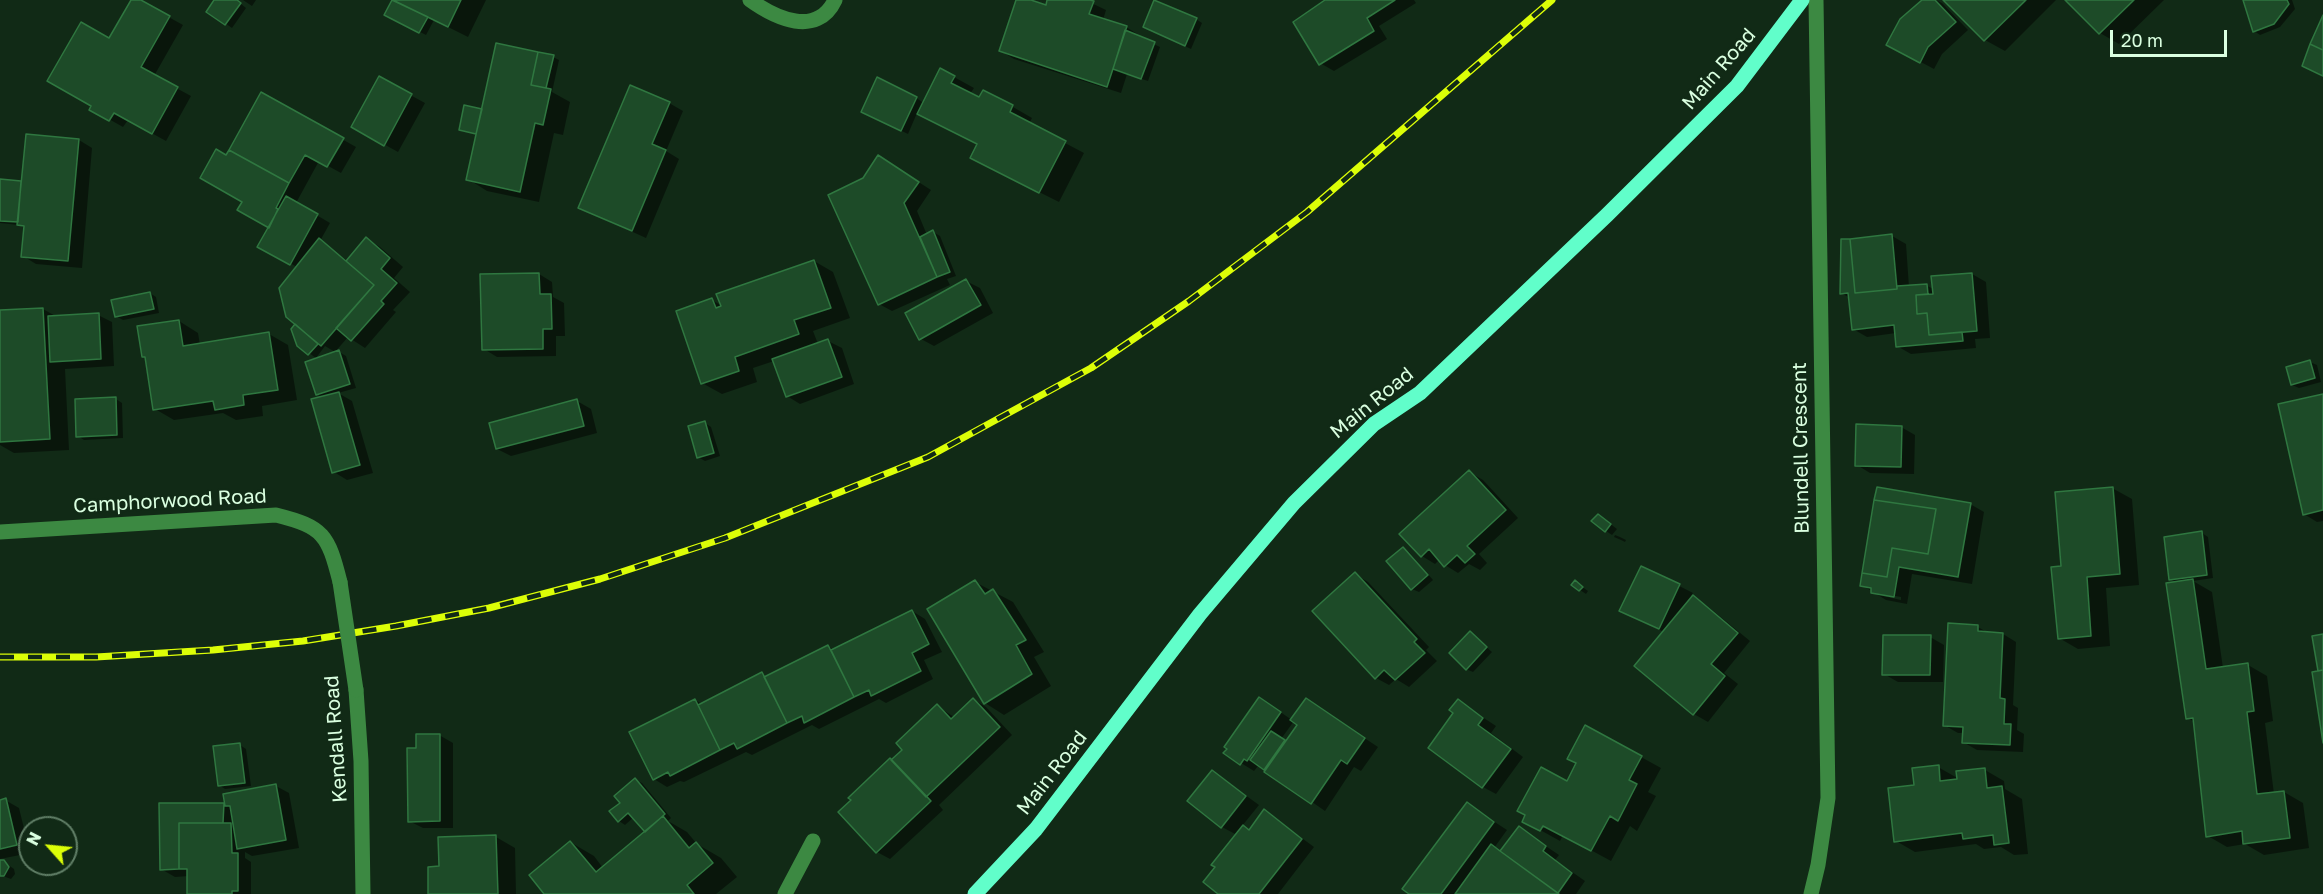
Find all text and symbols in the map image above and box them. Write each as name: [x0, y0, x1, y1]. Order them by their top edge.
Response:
scale bar: [2113, 18, 2230, 56]
street label: Main Road: [1677, 23, 1761, 115]
text: 20 m: [2121, 29, 2163, 51]
street label: Main Road: [1326, 362, 1418, 444]
street label: Blundell Crescent: [1788, 362, 1814, 534]
street label: Camphorwood Road: [73, 484, 267, 518]
street label: Kendall Road: [320, 674, 352, 804]
street label: Main Road: [1012, 726, 1092, 820]
north arrow: [18, 816, 78, 876]
text: N: [22, 829, 45, 849]

